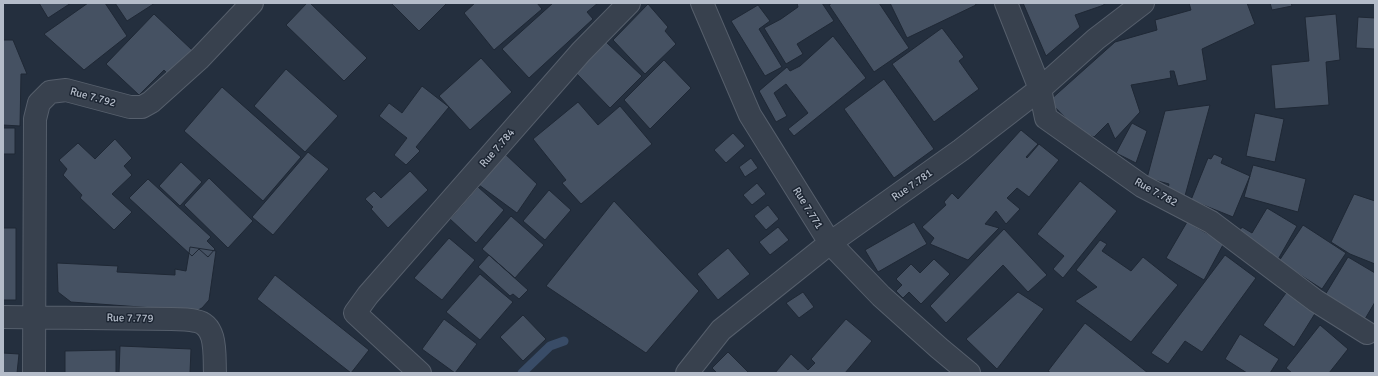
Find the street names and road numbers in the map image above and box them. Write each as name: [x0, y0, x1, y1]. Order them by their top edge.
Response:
street label: Rue 7.792: [69, 85, 117, 109]
street label: Rue 7.784: [477, 126, 517, 170]
street label: Rue 7.781: [889, 166, 935, 204]
street label: Rue 7.782: [1132, 175, 1180, 209]
street label: Rue 7.771: [790, 185, 826, 231]
street label: Rue 7.779: [106, 311, 154, 325]

